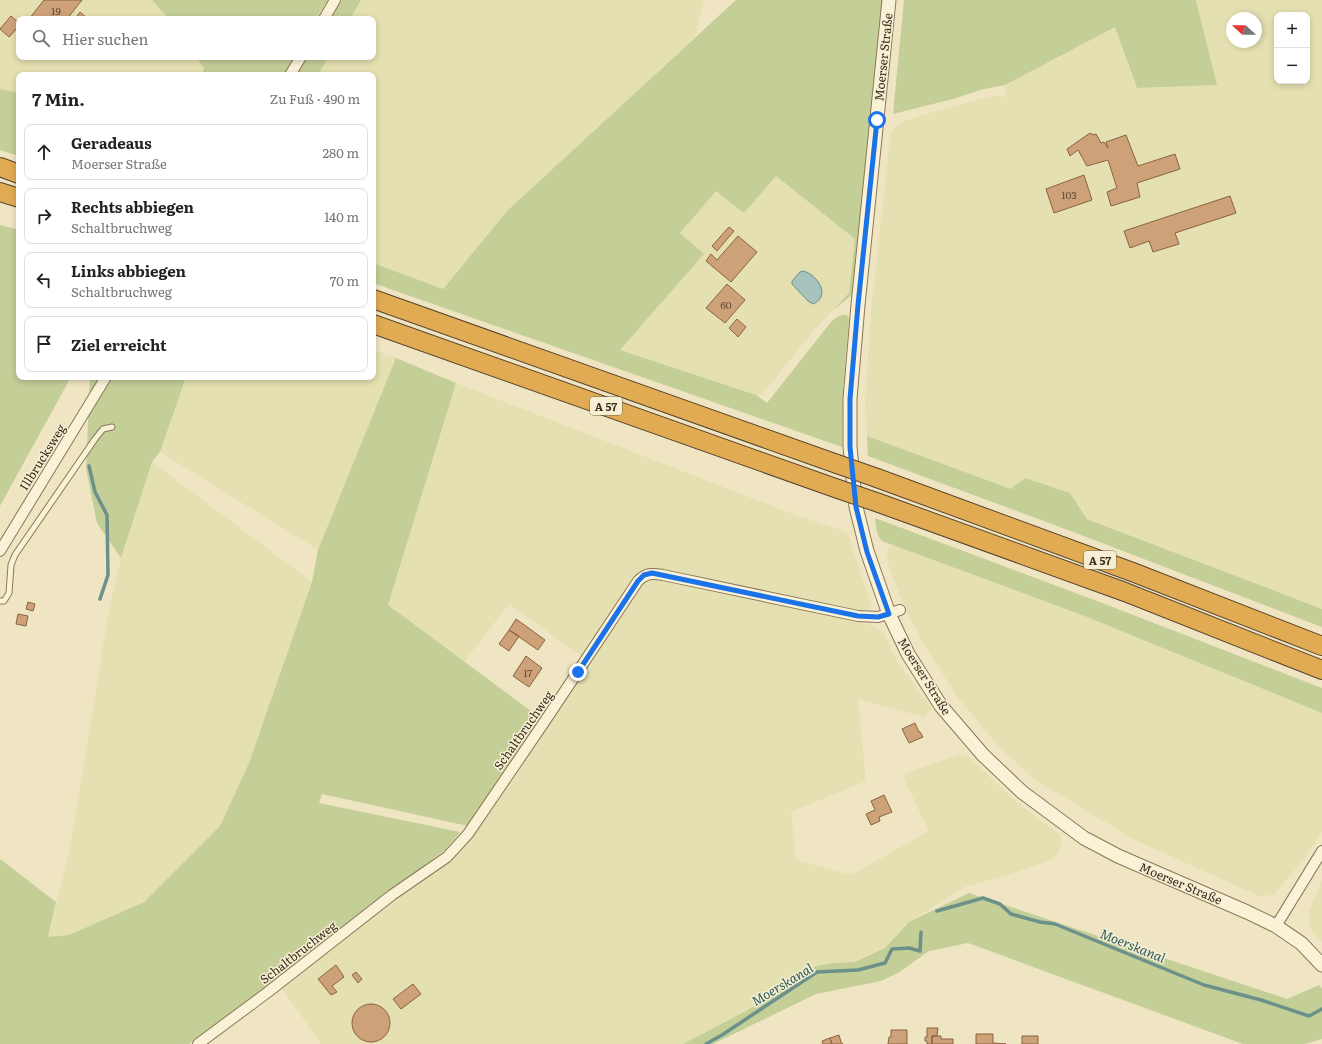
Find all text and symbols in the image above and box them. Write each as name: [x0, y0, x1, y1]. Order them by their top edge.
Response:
house number: 19: [51, 3, 61, 18]
street label: Moerser Straße: [869, 12, 897, 102]
north arrow: [1226, 12, 1262, 48]
map controls: [1274, 12, 1310, 84]
button: +: [1274, 12, 1310, 48]
search box: [16, 16, 376, 60]
icon: search: [30, 27, 52, 49]
text: Hier suchen: [62, 27, 148, 50]
button: −: [1274, 48, 1310, 84]
text: 7 Min.: [32, 86, 85, 111]
text: Zu Fuß · 490 m: [270, 89, 360, 108]
route start: [868, 111, 886, 129]
text: Geradeaus: [71, 131, 152, 154]
icon: ahead: [33, 141, 55, 163]
text: 280 m: [323, 143, 359, 162]
text: Moerser Straße: [71, 154, 167, 173]
house number: 103: [1061, 187, 1077, 202]
text: Rechts abbiegen: [71, 195, 194, 218]
icon: right: [33, 205, 55, 227]
text: 140 m: [324, 207, 359, 226]
text: Schaltbruchweg: [71, 218, 172, 237]
text: Links abbiegen: [71, 259, 186, 282]
icon: left: [33, 269, 55, 291]
text: 70 m: [330, 271, 359, 290]
text: Schaltbruchweg: [71, 282, 172, 301]
house number: 60: [720, 297, 732, 312]
icon: arrive: [33, 333, 55, 355]
text: Ziel erreicht: [71, 333, 166, 356]
road number: A 57: [590, 397, 622, 415]
street label: Illbrucksweg: [14, 420, 70, 494]
road number: A 57: [1084, 551, 1116, 569]
street label: Moerser Straße: [894, 634, 956, 718]
route end: [569, 663, 587, 681]
house number: 17: [524, 665, 532, 680]
street label: Schaltbruchweg: [489, 686, 557, 773]
street label: Moerser Straße: [1137, 857, 1225, 909]
street label: Schaltbruchweg: [256, 916, 340, 988]
water label: Moerskanal: [1097, 923, 1169, 967]
water label: Moerskanal: [747, 958, 817, 1010]

